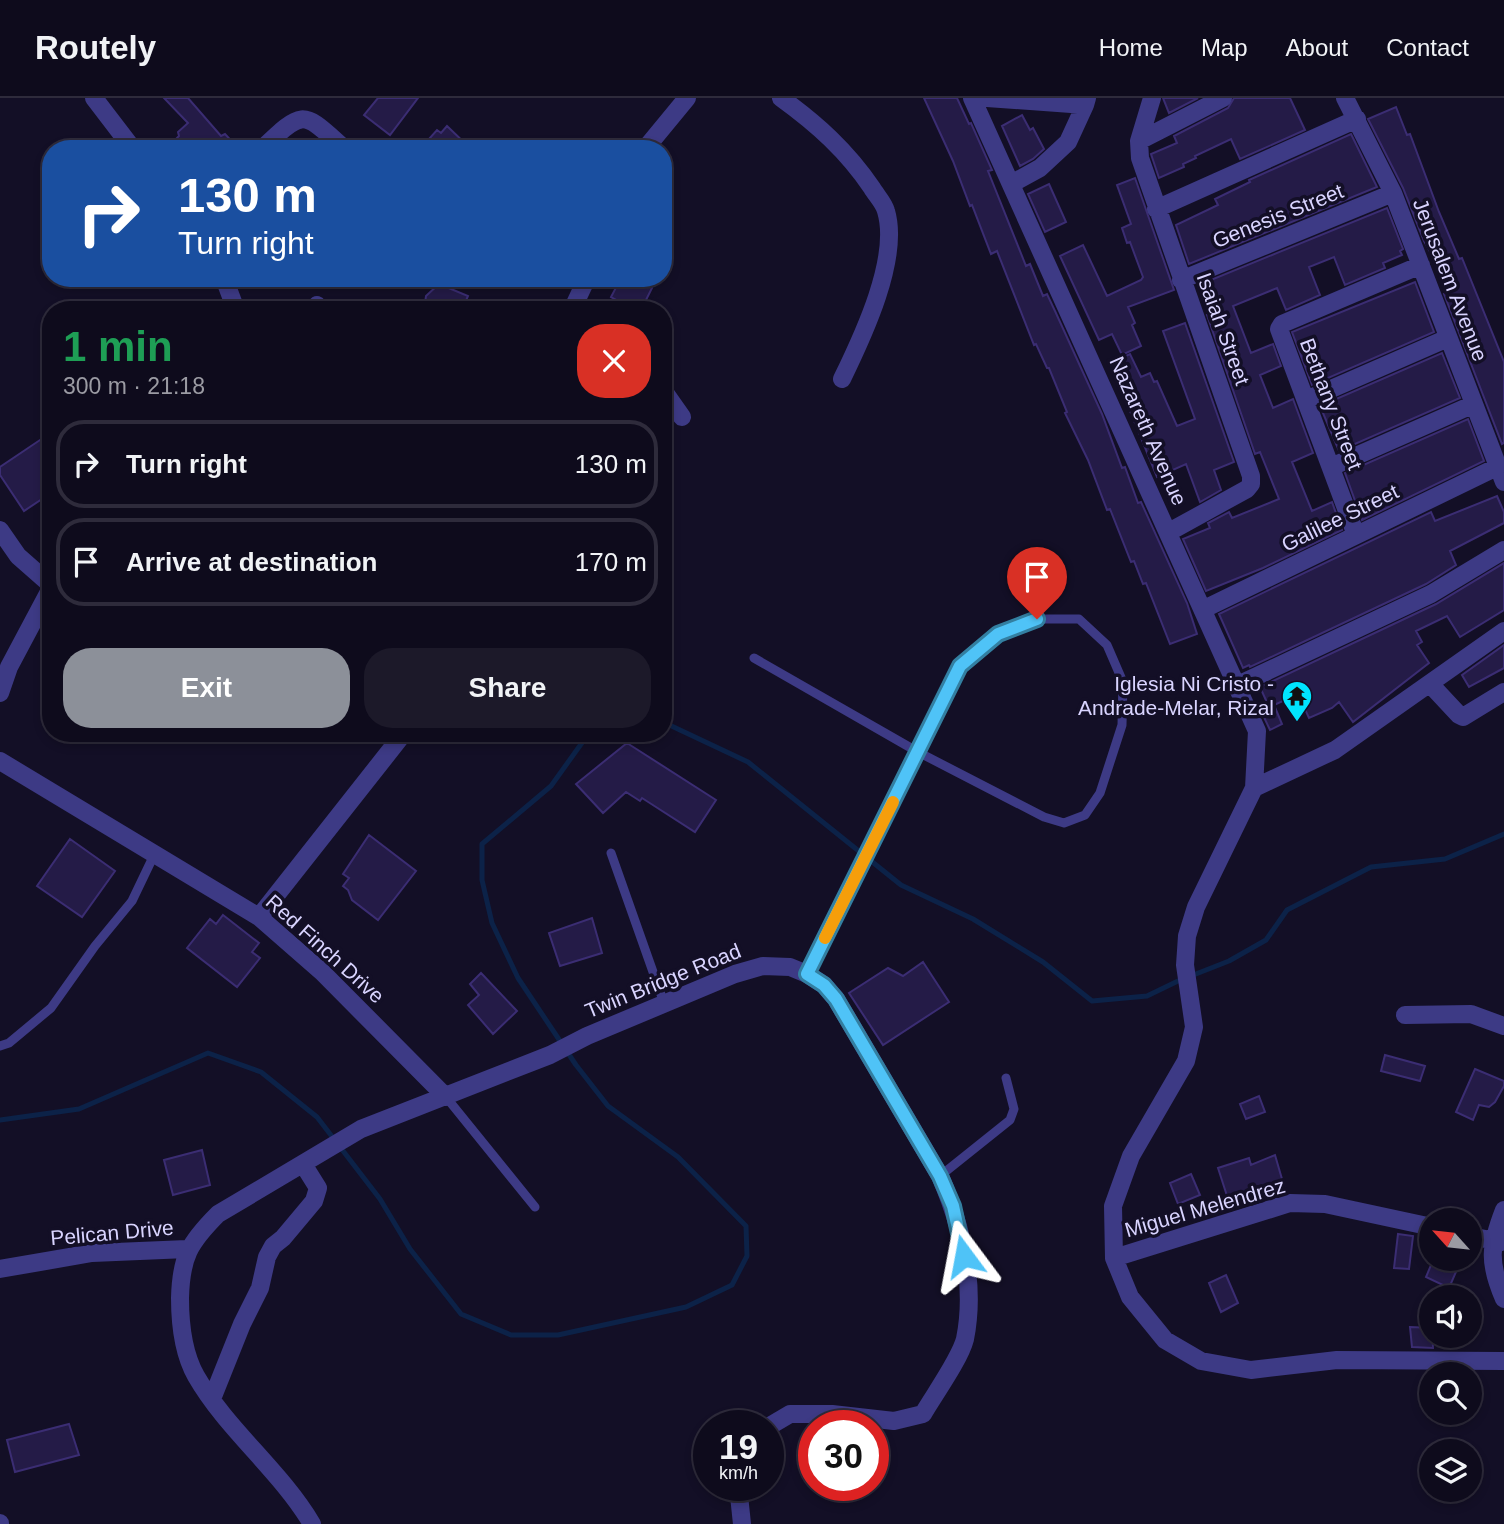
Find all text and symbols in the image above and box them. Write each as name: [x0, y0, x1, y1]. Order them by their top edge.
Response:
text: Routely: [35, 29, 156, 66]
text: Home: [1099, 34, 1163, 61]
text: Map: [1201, 34, 1248, 61]
text: About: [1286, 34, 1348, 61]
text: Contact: [1386, 34, 1469, 61]
icon: right: [63, 168, 154, 259]
text: 130 m: [178, 168, 317, 222]
street label: Genesis Street: [1209, 179, 1347, 252]
street label: Jerusalem Avenue: [1409, 195, 1492, 364]
text: Turn right: [178, 225, 314, 261]
street label: Isaiah Street: [1193, 269, 1254, 388]
text: 1 min: [63, 323, 173, 370]
button: close: [577, 324, 651, 398]
street label: Bethany Street: [1296, 335, 1367, 473]
street label: Nazareth Avenue: [1105, 353, 1192, 509]
text: 300 m · 21:18: [63, 373, 205, 399]
icon: right: [67, 445, 105, 483]
text: Turn right: [126, 449, 247, 479]
text: 130 m: [575, 449, 647, 479]
street label: Galilee Street: [1278, 479, 1402, 556]
icon: arrive: [67, 543, 105, 581]
text: Arrive at destination: [126, 547, 377, 577]
text: 170 m: [575, 547, 647, 577]
pin: [1007, 547, 1067, 619]
icon: arrive: [1018, 558, 1056, 596]
button: Exit: [63, 648, 350, 728]
button: Share: [364, 648, 651, 728]
place label: Iglesia Ni Cristo - Andrade-Melar, Rizal: [1078, 672, 1274, 719]
temple icon: Iglesia Ni Cristo - Andrade-Melar, Rizal: [1280, 679, 1314, 723]
street label: Red Finch Drive: [262, 890, 389, 1008]
street label: Twin Bridge Road: [582, 939, 744, 1022]
street label: Miguel Melendrez: [1122, 1174, 1288, 1241]
north arrow: [1419, 1208, 1482, 1270]
map controls: [1419, 1208, 1482, 1502]
street label: Pelican Drive: [49, 1216, 175, 1249]
position arrow: [927, 1219, 1001, 1293]
button: sound: [1419, 1285, 1482, 1348]
button: search: [1419, 1362, 1482, 1425]
speed limit sign: 30: [798, 1410, 889, 1501]
text: 19: [719, 1427, 758, 1466]
button: layers: [1419, 1439, 1482, 1502]
text: km/h: [719, 1463, 758, 1483]

